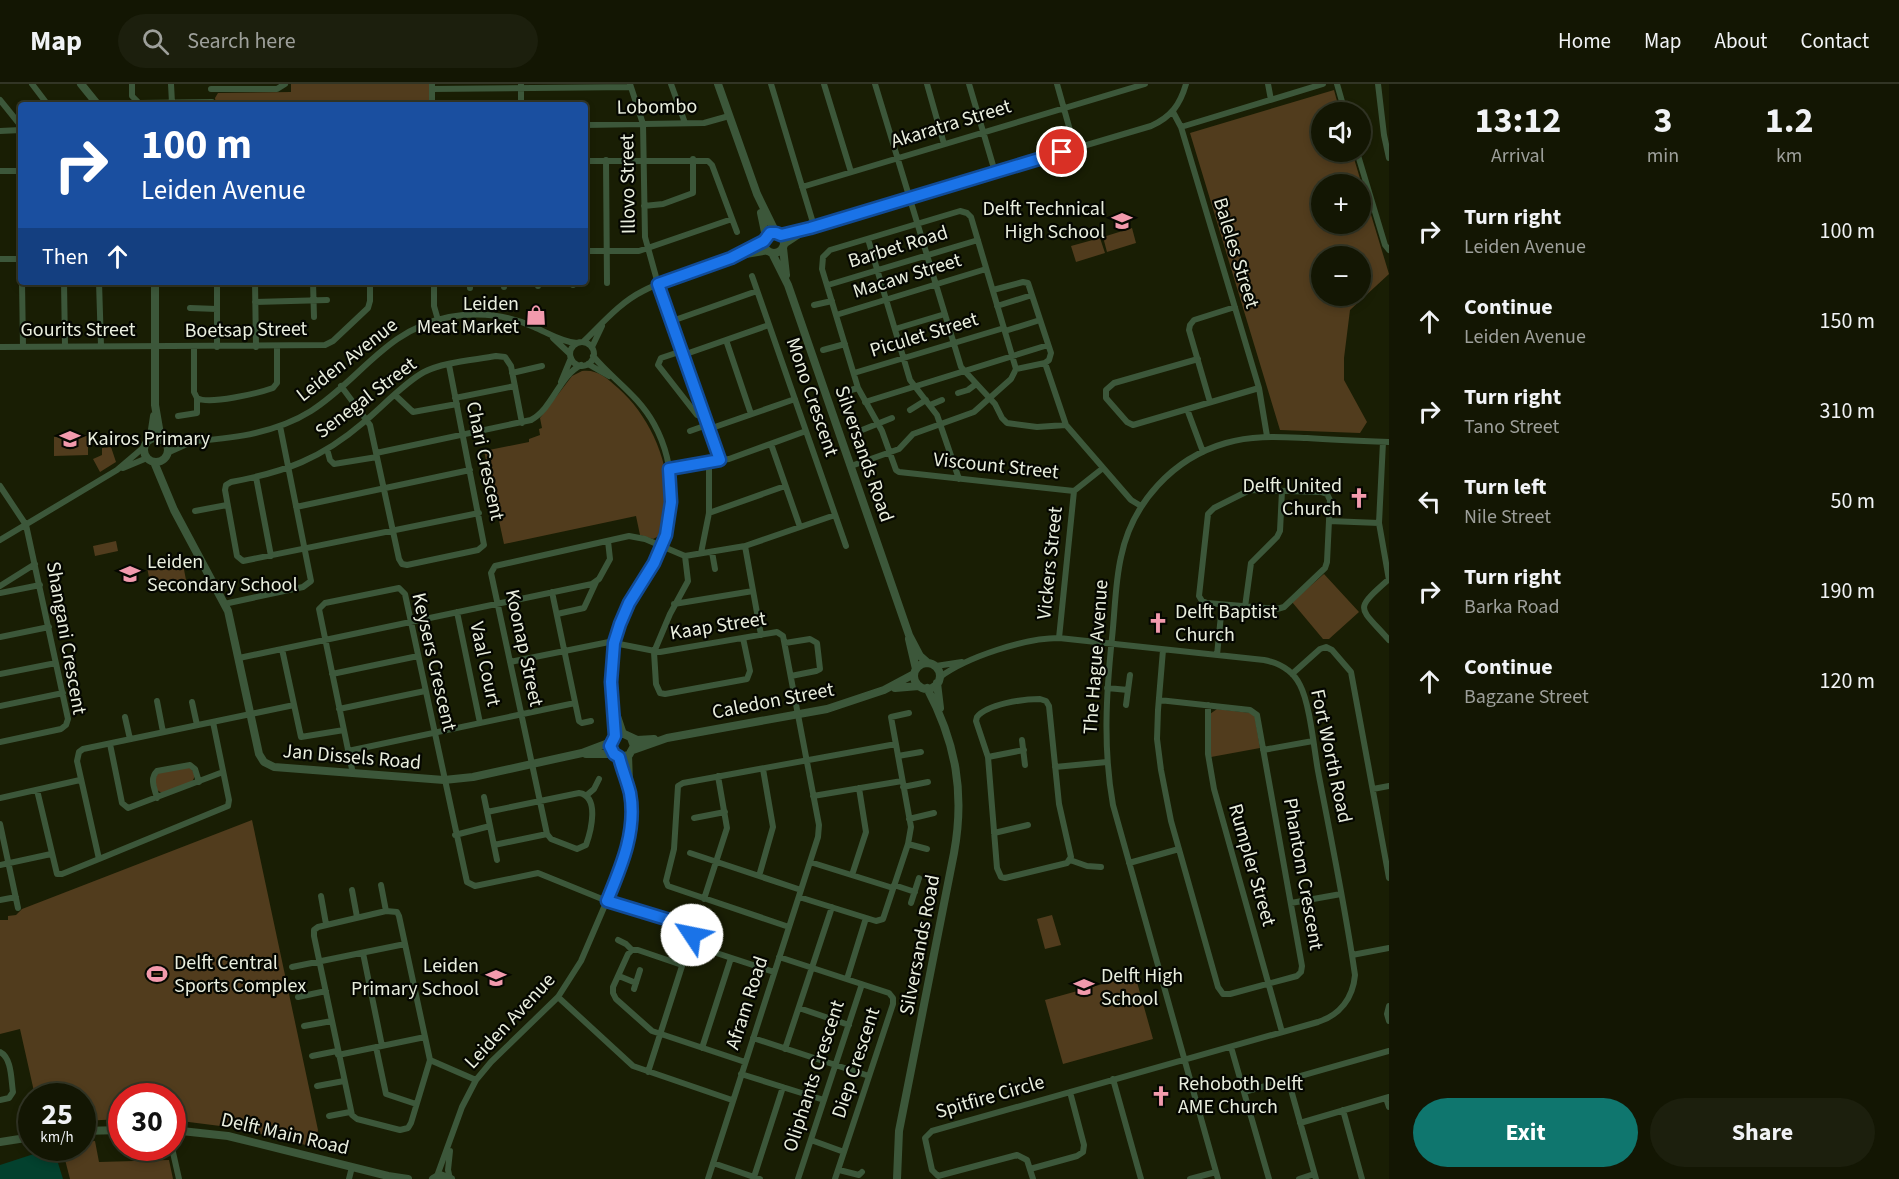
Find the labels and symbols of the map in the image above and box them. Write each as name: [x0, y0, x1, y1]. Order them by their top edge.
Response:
street label: Lobombo: [616, 92, 698, 122]
street label: Akaratra Street: [887, 92, 1015, 156]
pin: [1036, 126, 1087, 177]
street label: Illovo Street: [613, 133, 643, 234]
street label: Baleles Street: [1206, 194, 1266, 312]
place label: Delft Technical High School: [983, 195, 1105, 246]
school or university icon: Delft Technical High School: [1110, 209, 1134, 233]
street label: Barbet Road: [845, 219, 951, 275]
street label: Macaw Street: [849, 246, 965, 306]
place label: Leiden Meat Market: [417, 290, 519, 341]
shop icon: Leiden Meat Market: [524, 303, 548, 327]
street label: Piculet Street: [866, 305, 982, 365]
street label: Leiden Avenue: [290, 311, 404, 409]
street label: Boetsap Street: [184, 315, 308, 345]
street label: Gourits Street: [21, 316, 136, 344]
street label: Mono Crescent: [779, 334, 845, 460]
street label: Senegal Street: [310, 350, 423, 445]
street label: Silversands Road: [828, 382, 900, 526]
street label: Chari Crescent: [459, 399, 511, 523]
place label: Kairos Primary: [87, 425, 211, 453]
school or university icon: Kairos Primary: [58, 427, 82, 451]
street label: Viscount Street: [932, 446, 1060, 487]
place label: Delft United Church: [1243, 472, 1342, 523]
church icon: Delft United Church: [1347, 486, 1371, 510]
street label: Vickers Street: [1030, 505, 1070, 621]
place label: Leiden Secondary School: [147, 548, 298, 599]
street label: Shangani Crescent: [39, 559, 93, 717]
school or university icon: Leiden Secondary School: [118, 562, 142, 586]
street label: The Hague Avenue: [1077, 579, 1115, 735]
street label: Koonap Street: [498, 587, 550, 710]
street label: Keysers Crescent: [404, 590, 464, 734]
place label: Delft Baptist Church: [1175, 598, 1277, 649]
street label: Kaap Street: [668, 605, 768, 647]
church icon: Delft Baptist Church: [1146, 611, 1170, 635]
street label: Vaal Court: [462, 619, 508, 709]
street label: Caledon Street: [710, 675, 837, 727]
street label: Fort Worth Road: [1303, 686, 1359, 826]
street label: Jan Dissels Road: [282, 737, 422, 777]
street label: Phantom Crescent: [1276, 796, 1330, 952]
street label: Rumpler Street: [1221, 801, 1283, 930]
street label: Silversands Road: [893, 872, 947, 1018]
position arrow: [660, 903, 724, 967]
place label: Delft Central Sports Complex: [174, 949, 306, 1000]
place label: Leiden Primary School: [351, 952, 479, 1003]
street label: Afram Road: [719, 953, 775, 1053]
sports icon: Delft Central Sports Complex: [145, 962, 169, 986]
place label: Delft High School: [1101, 962, 1183, 1013]
school or university icon: Leiden Primary School: [484, 966, 508, 990]
street label: Leiden Avenue: [458, 967, 562, 1075]
school or university icon: Delft High School: [1072, 975, 1096, 999]
street label: Oliphants Crescent: [776, 996, 852, 1155]
street label: Diep Crescent: [825, 1004, 887, 1122]
street label: Spitfire Circle: [932, 1068, 1048, 1126]
place label: Rehoboth Delft AME Church: [1178, 1070, 1303, 1121]
speed limit sign: 30: [108, 1083, 186, 1161]
church icon: Rehoboth Delft AME Church: [1149, 1084, 1173, 1108]
street label: Delft Main Road: [218, 1106, 352, 1162]

